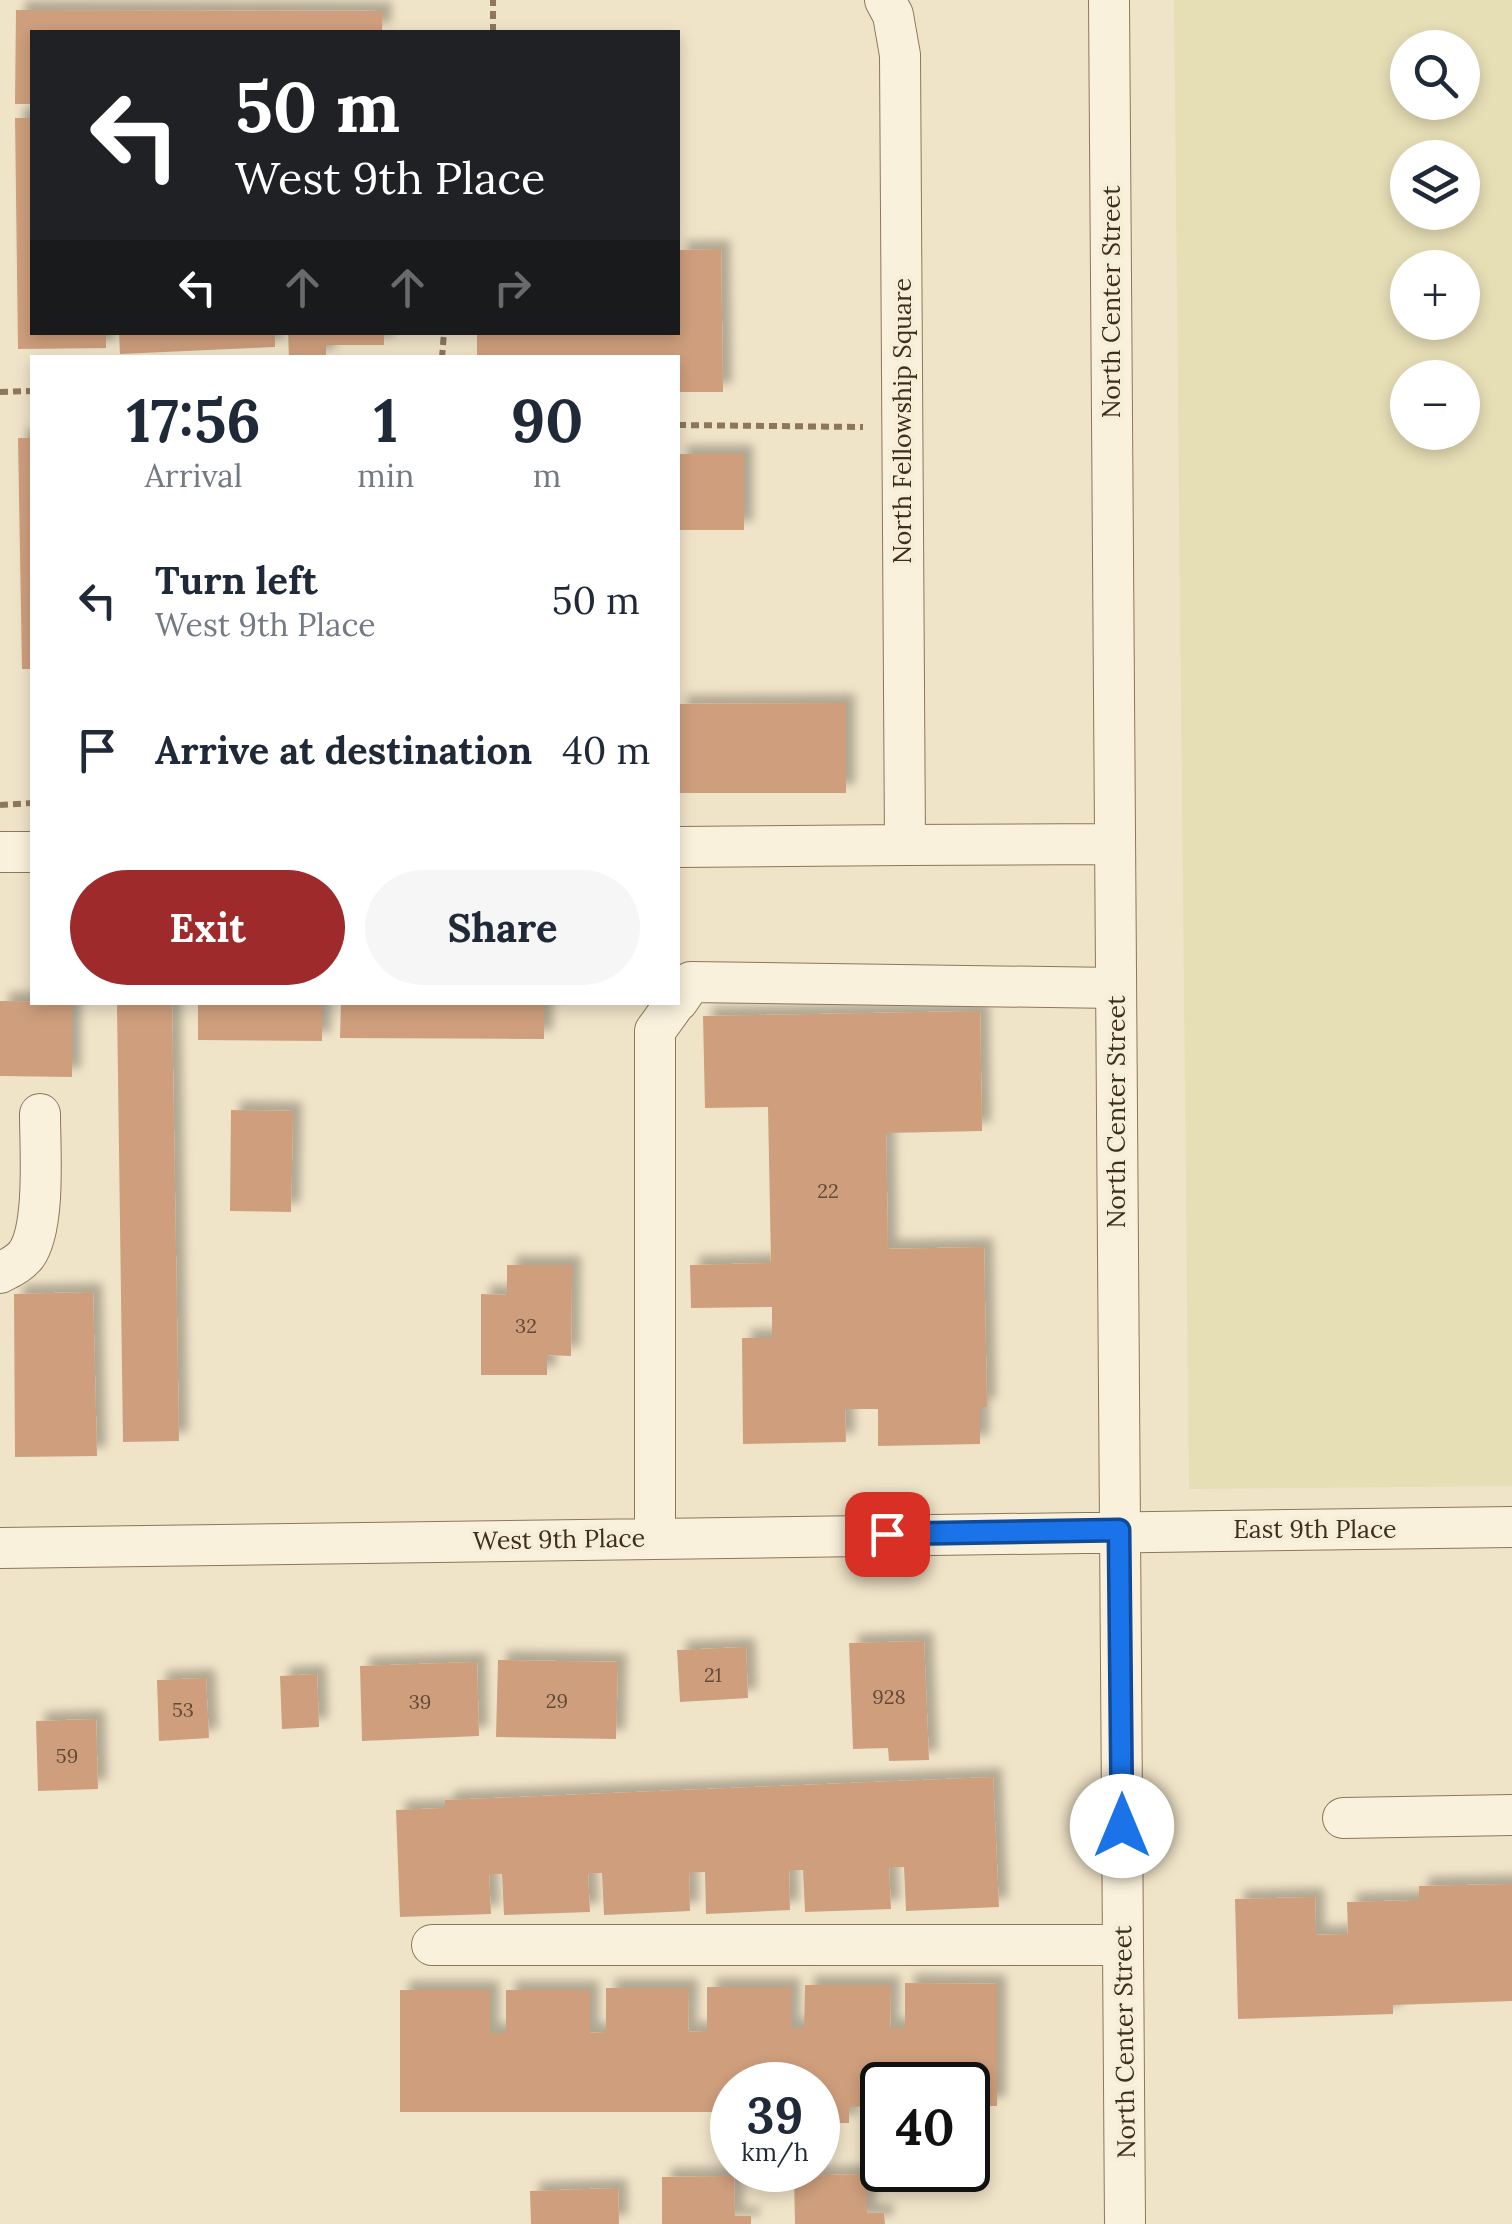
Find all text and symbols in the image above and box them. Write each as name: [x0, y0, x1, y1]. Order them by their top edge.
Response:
map controls: [1390, 30, 1480, 450]
button: search: [1390, 30, 1480, 120]
text: 50 m: [235, 62, 400, 151]
icon: left: [70, 70, 200, 200]
button: layers: [1390, 140, 1480, 230]
text: West 9th Place: [235, 149, 545, 206]
street label: North Center Street: [1095, 185, 1127, 419]
button: +: [1390, 250, 1480, 340]
icon: left: [170, 260, 225, 315]
icon: ahead: [275, 260, 330, 315]
icon: ahead: [380, 260, 435, 315]
icon: right: [485, 260, 540, 315]
street label: North Fellowship Square: [886, 278, 918, 564]
button: −: [1390, 360, 1480, 450]
text: 17:56: [126, 382, 261, 458]
text: 1: [374, 382, 398, 458]
text: 90: [511, 382, 584, 458]
text: Arrival: [145, 455, 243, 496]
text: min: [357, 455, 414, 496]
text: m: [533, 455, 561, 496]
text: Turn left: [155, 556, 318, 604]
icon: left: [70, 573, 125, 628]
text: 50 m: [552, 576, 640, 624]
text: West 9th Place: [155, 604, 376, 645]
icon: arrive: [70, 723, 125, 778]
text: Arrive at destination: [155, 726, 532, 774]
text: 40 m: [562, 726, 650, 774]
button: Exit: [70, 870, 345, 985]
button: Share: [365, 870, 640, 985]
street label: North Center Street: [1100, 995, 1132, 1229]
house number: 22: [817, 1178, 839, 1203]
house number: 32: [515, 1313, 537, 1338]
pin: [845, 1492, 930, 1577]
icon: arrive: [860, 1507, 915, 1562]
street label: East 9th Place: [1233, 1513, 1397, 1545]
street label: West 9th Place: [473, 1521, 645, 1557]
house number: 21: [704, 1662, 722, 1687]
house number: 928: [872, 1684, 906, 1709]
house number: 29: [546, 1688, 568, 1713]
house number: 39: [409, 1689, 431, 1714]
house number: 53: [172, 1697, 194, 1722]
house number: 59: [56, 1743, 78, 1768]
position arrow: [1070, 1774, 1174, 1878]
street label: North Center Street: [1106, 1925, 1142, 2159]
speed limit sign: 40: [860, 2062, 990, 2192]
text: 39: [747, 2083, 803, 2147]
text: km/h: [741, 2136, 809, 2168]

